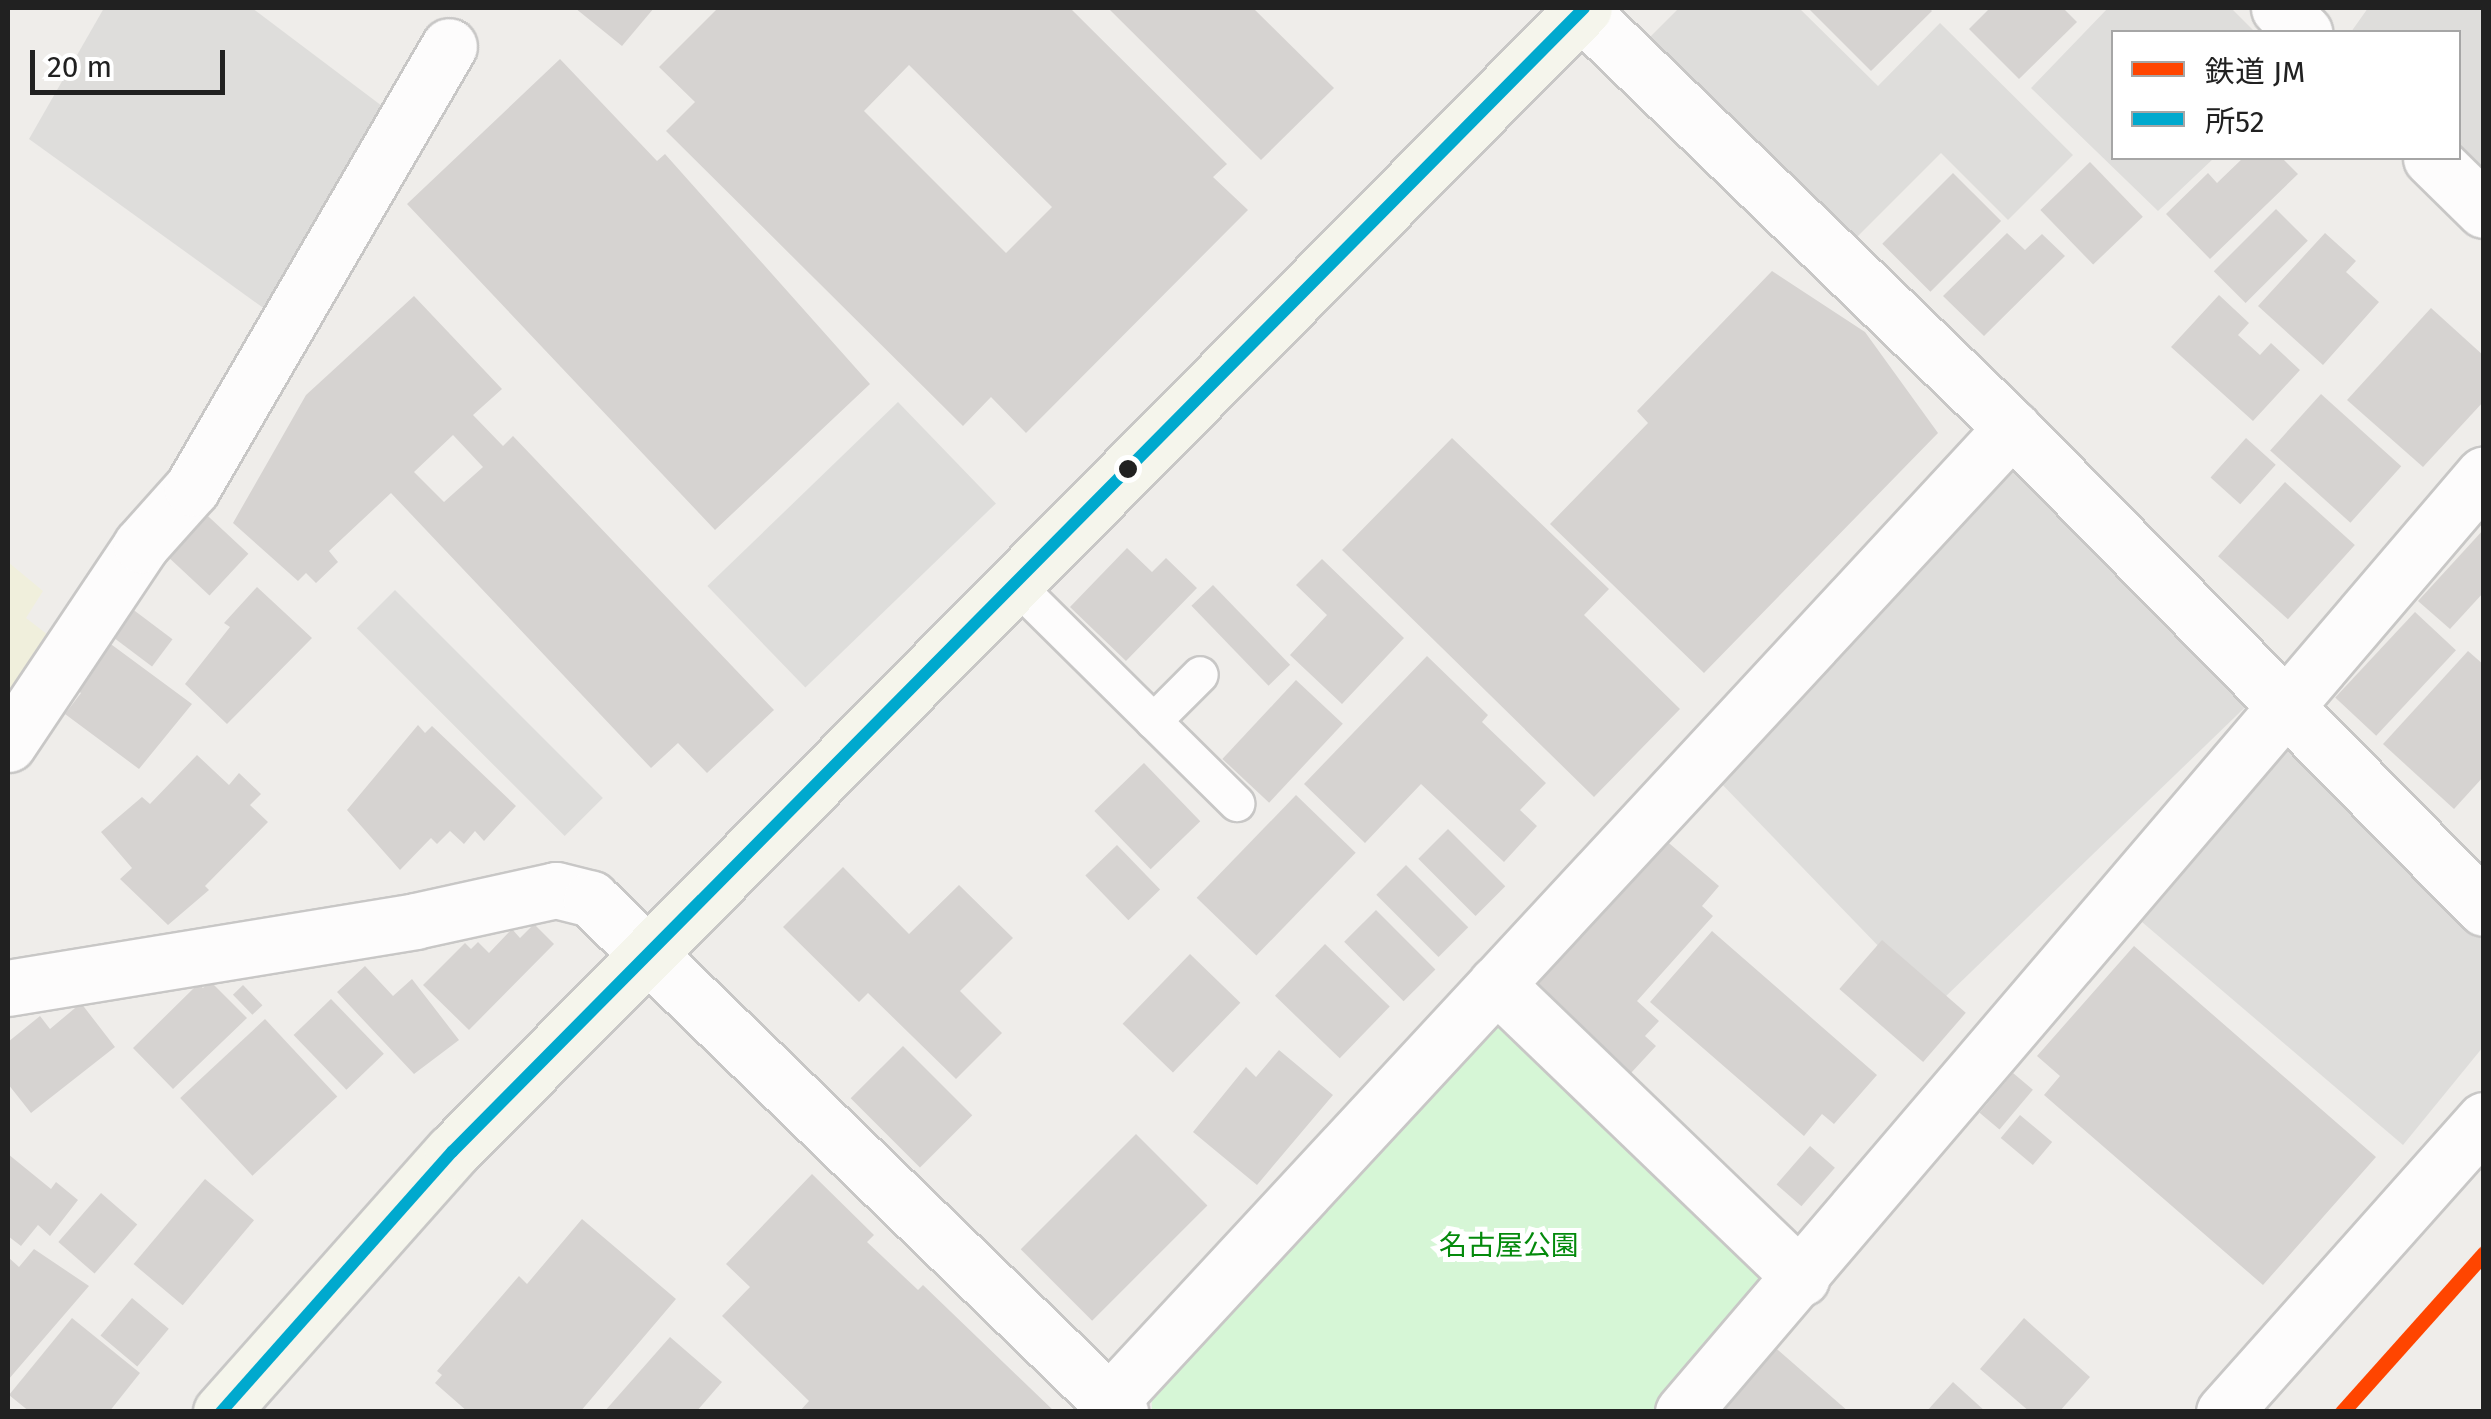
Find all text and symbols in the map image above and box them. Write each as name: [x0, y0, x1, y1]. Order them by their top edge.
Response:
scale bar: [35, 30, 230, 92]
legend: [2111, 30, 2461, 160]
text: 20 m: [47, 49, 112, 85]
text: 鉄道 JM: [2205, 54, 2305, 90]
text: 所52: [2205, 104, 2265, 140]
unlabelled marker: [1118, 459, 1138, 479]
park label: 名古屋公園: [1439, 1229, 1579, 1263]

